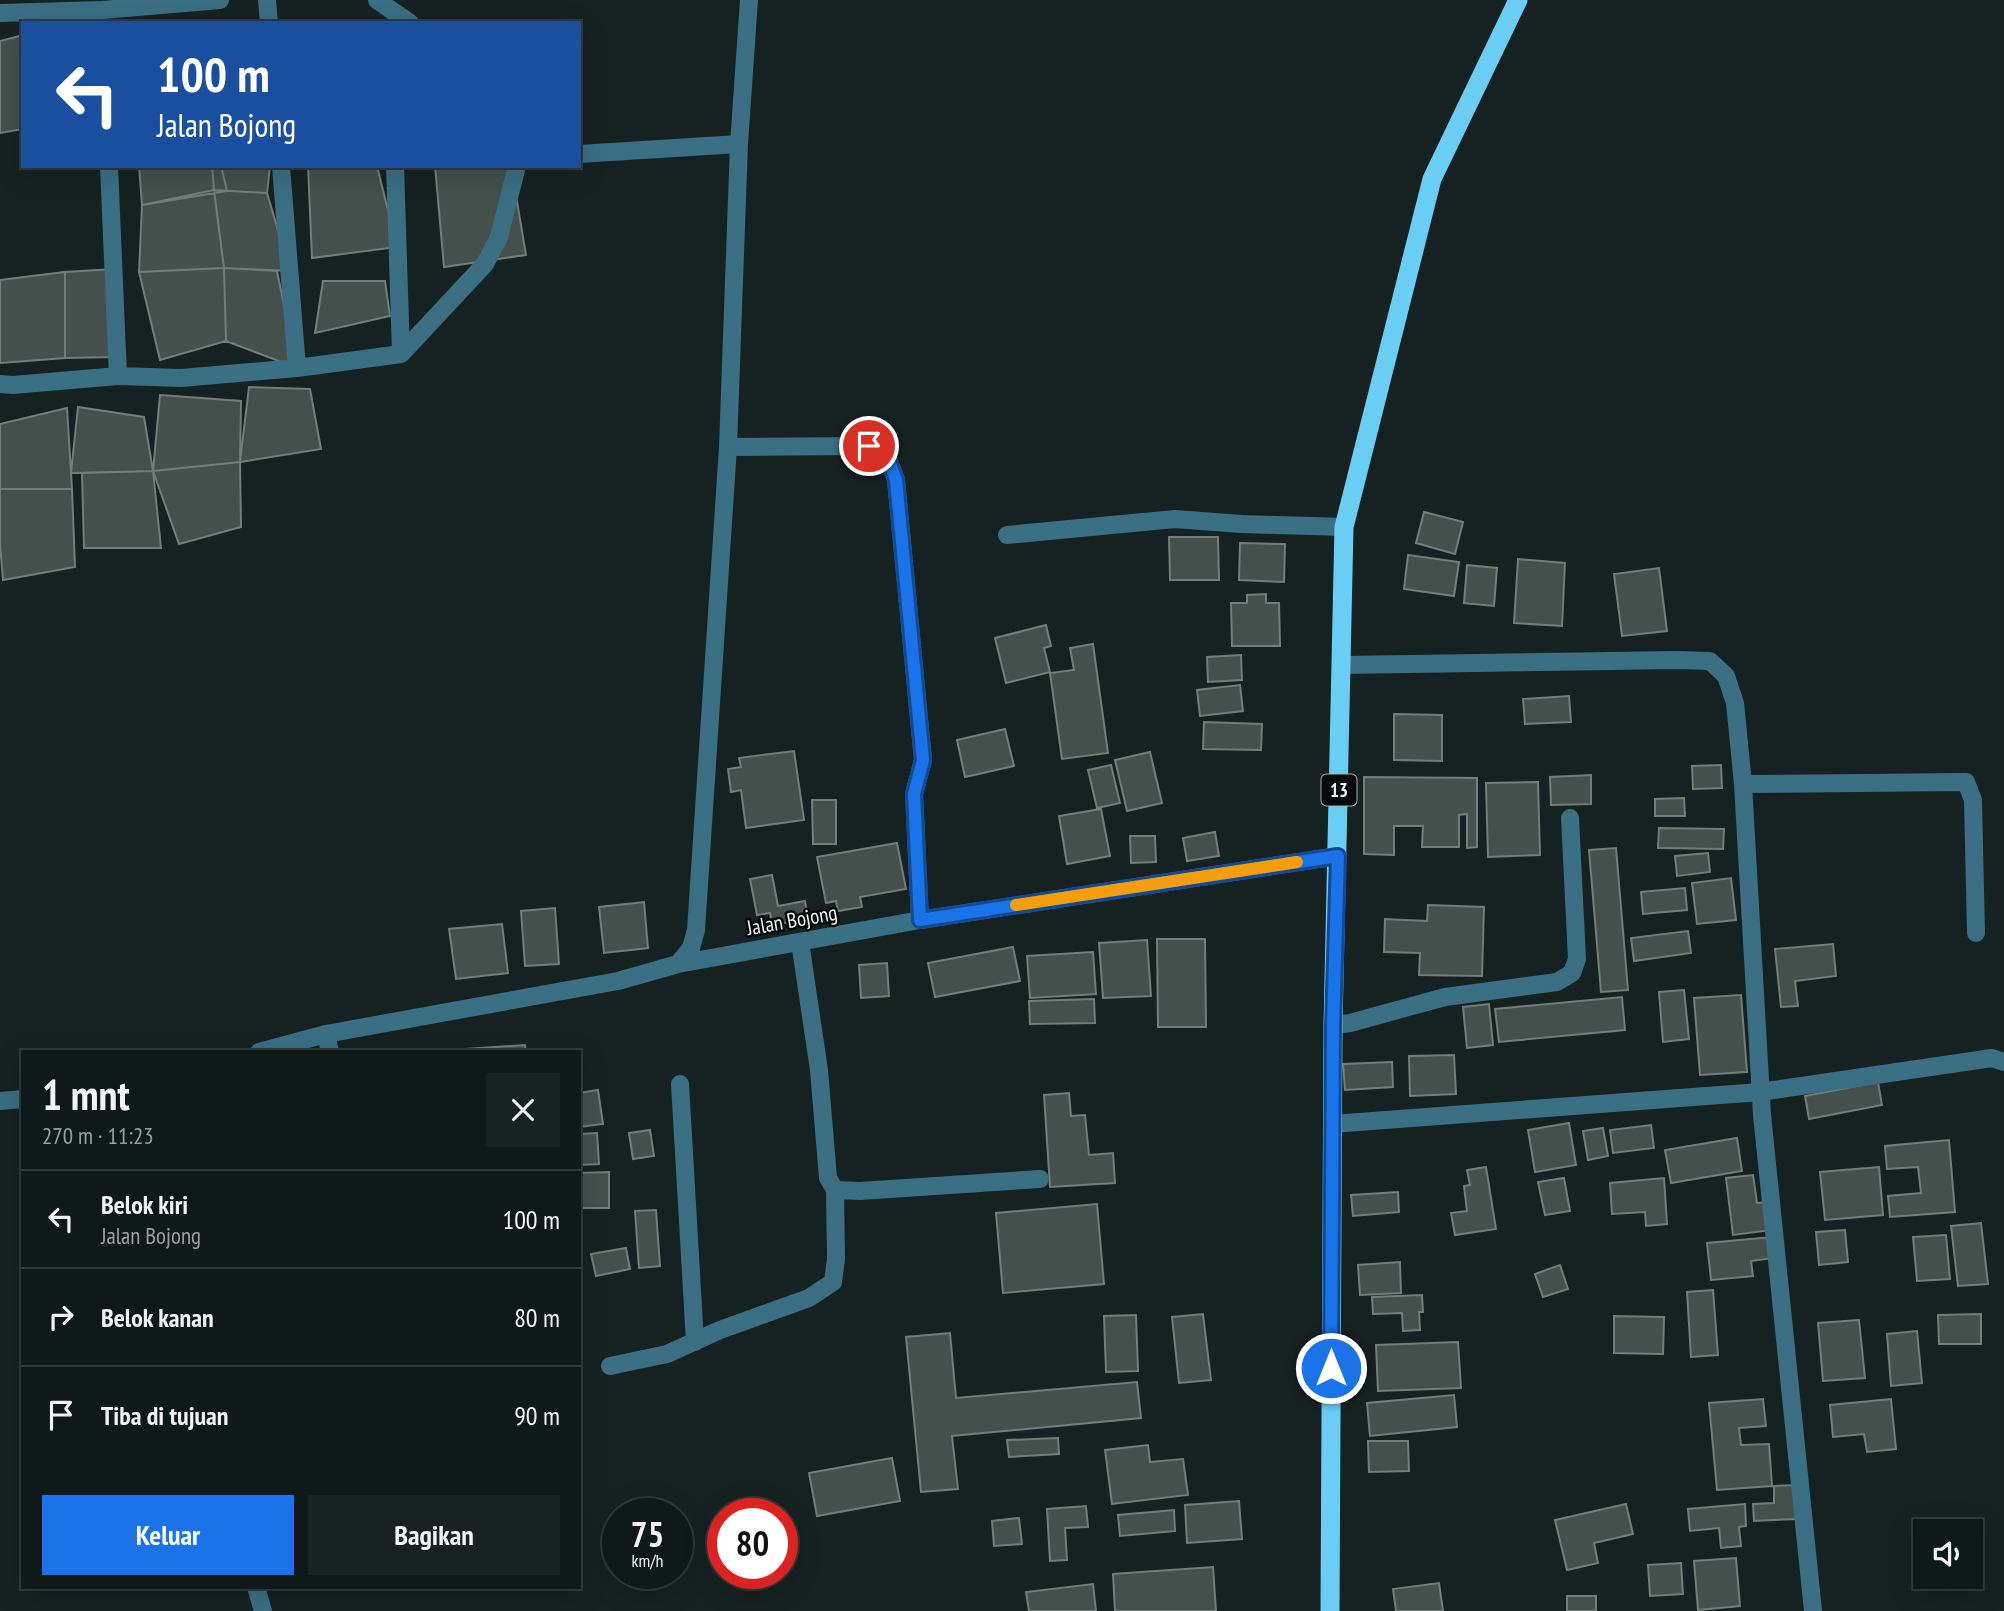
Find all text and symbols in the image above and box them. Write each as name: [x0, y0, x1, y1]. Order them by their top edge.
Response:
text: 100 m: [157, 42, 270, 106]
icon: left: [42, 49, 133, 140]
text: Jalan Bojong: [157, 104, 296, 146]
pin: [839, 416, 899, 476]
icon: arrive: [850, 427, 888, 465]
road number: 13: [1322, 775, 1356, 806]
street label: Jalan Bojong: [744, 899, 839, 941]
text: 1 mnt: [42, 1067, 130, 1122]
button: close: [486, 1073, 560, 1147]
text: 270 m · 11:23: [42, 1121, 154, 1150]
text: Belok kiri: [101, 1188, 188, 1221]
icon: left: [42, 1200, 80, 1238]
text: 100 m: [502, 1203, 560, 1236]
text: Jalan Bojong: [101, 1221, 201, 1250]
icon: right: [42, 1298, 80, 1336]
text: Belok kanan: [101, 1301, 214, 1334]
text: 80 m: [514, 1301, 560, 1334]
position arrow: [1294, 1331, 1368, 1405]
icon: arrive: [42, 1396, 80, 1434]
text: Tiba di tujuan: [101, 1399, 229, 1432]
text: 90 m: [514, 1399, 560, 1432]
button: Keluar: [42, 1495, 294, 1575]
button: Bagikan: [308, 1495, 560, 1575]
speed limit sign: 80: [707, 1498, 798, 1589]
text: 75: [631, 1511, 664, 1557]
map controls: [1913, 1519, 1983, 1589]
button: sound: [1913, 1519, 1983, 1589]
text: km/h: [632, 1549, 663, 1572]

